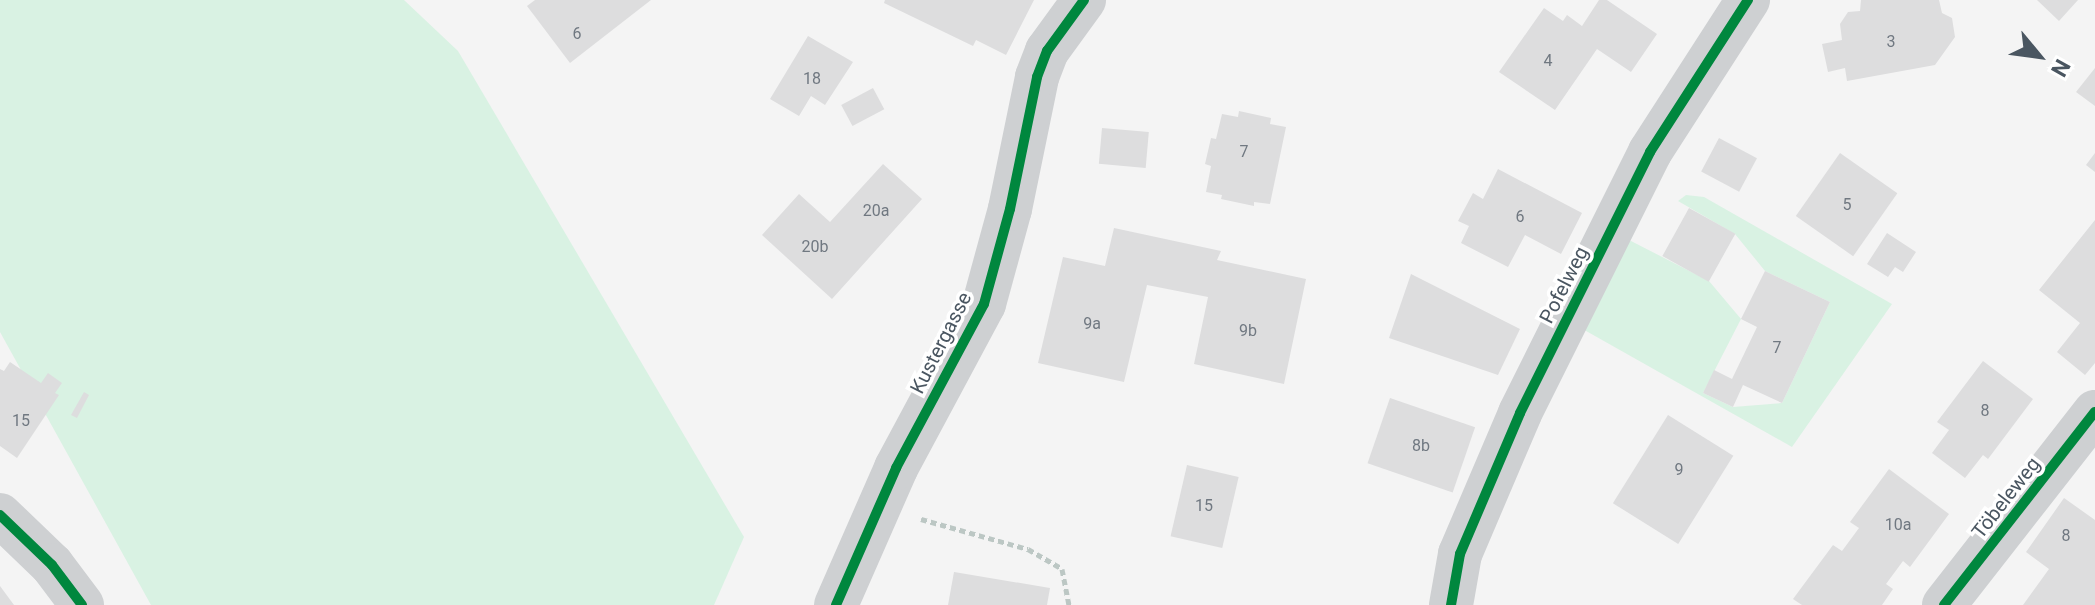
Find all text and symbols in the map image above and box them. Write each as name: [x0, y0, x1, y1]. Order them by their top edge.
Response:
north arrow: [1999, 16, 2079, 96]
house number: 6: [573, 24, 581, 44]
house number: 3: [1887, 32, 1895, 52]
house number: 4: [1544, 51, 1552, 71]
text: N: [2046, 55, 2075, 81]
house number: 18: [803, 69, 821, 89]
house number: 7: [1240, 142, 1248, 162]
house number: 5: [1843, 195, 1851, 215]
house number: 20a: [863, 201, 889, 221]
house number: 6: [1516, 207, 1524, 227]
house number: 20b: [802, 237, 828, 257]
street label: Pofelweg: [1534, 243, 1594, 327]
street label: Kustergasse: [905, 288, 977, 398]
house number: 9a: [1083, 314, 1101, 334]
house number: 9b: [1239, 321, 1257, 341]
house number: 7: [1773, 338, 1781, 358]
house number: 8: [1981, 401, 1989, 421]
house number: 15: [12, 411, 30, 431]
house number: 8b: [1412, 436, 1430, 456]
street label: Töbeleweg: [1967, 453, 2045, 543]
house number: 9: [1675, 460, 1683, 480]
house number: 15: [1195, 496, 1213, 516]
house number: 10a: [1885, 515, 1911, 535]
house number: 8: [2062, 526, 2070, 546]

